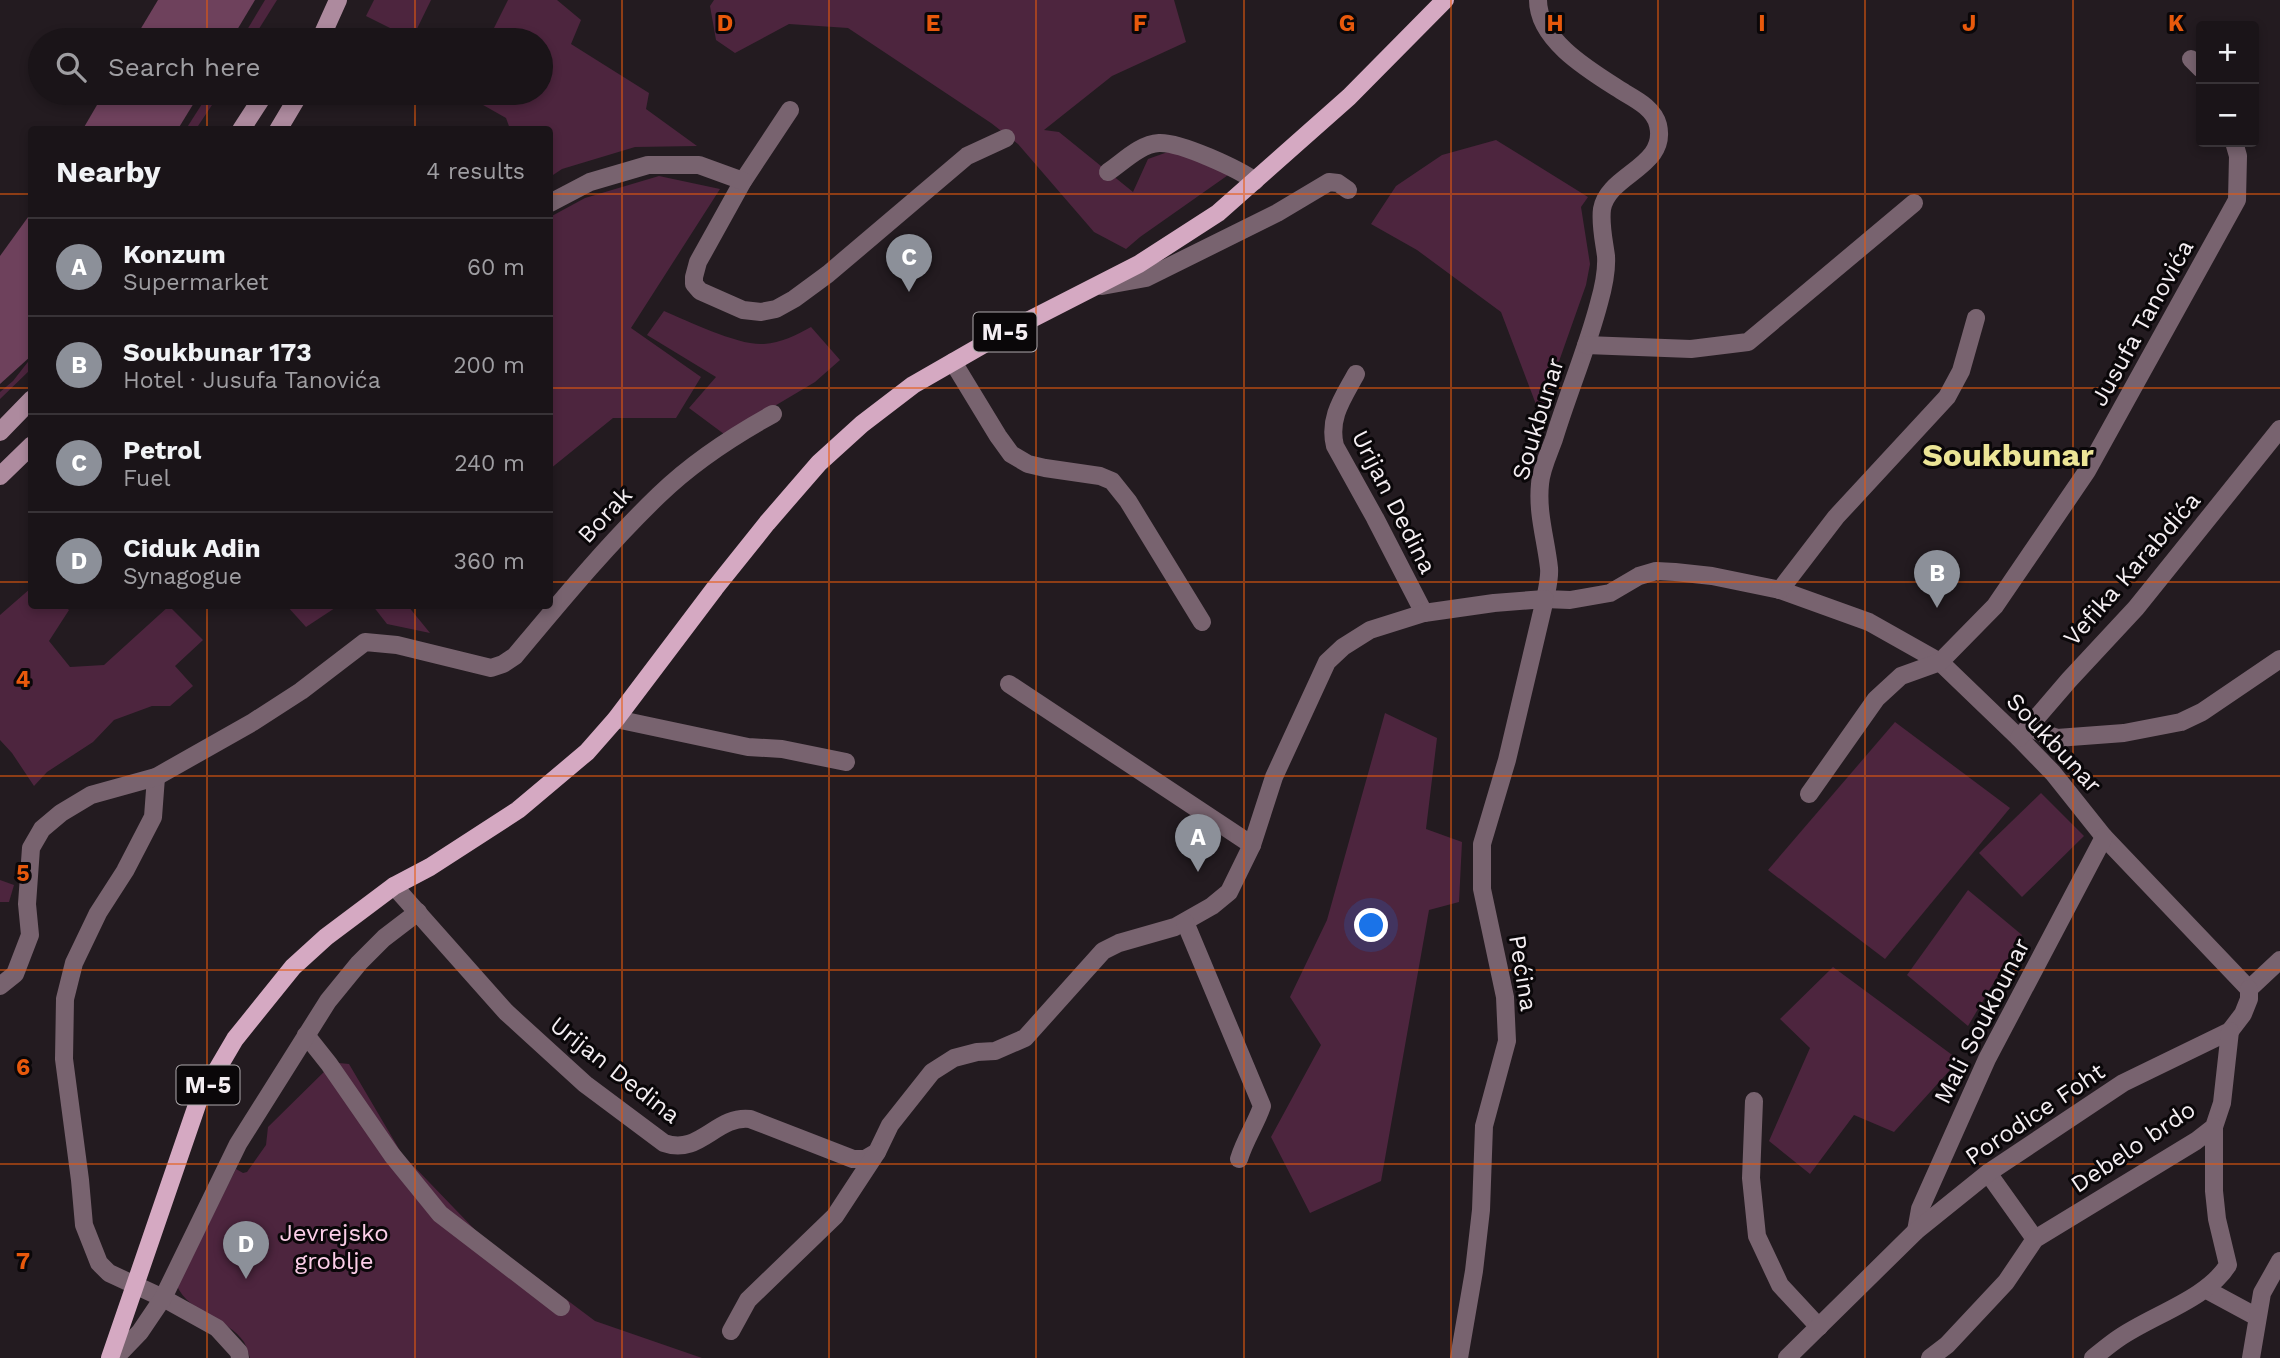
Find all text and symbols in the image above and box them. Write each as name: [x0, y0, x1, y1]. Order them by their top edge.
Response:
text: D: [717, 10, 733, 37]
text: E: [926, 10, 940, 37]
text: F: [1133, 10, 1147, 37]
text: G: [1339, 10, 1355, 37]
text: H: [1546, 10, 1564, 37]
text: I: [1758, 10, 1766, 37]
text: J: [1962, 10, 1976, 37]
text: K: [2168, 10, 2184, 37]
map controls: [2196, 21, 2259, 147]
button: +: [2196, 21, 2259, 84]
search box: [28, 28, 553, 105]
icon: search: [52, 48, 90, 86]
text: Search here: [108, 52, 260, 82]
button: −: [2196, 84, 2259, 147]
text: Nearby: [56, 154, 161, 189]
text: 4 results: [426, 158, 525, 185]
pin: C: [886, 234, 932, 292]
street label: Jusufa Tanovića: [2085, 235, 2199, 411]
text: Konzum: [123, 239, 226, 269]
text: A: [71, 254, 87, 281]
text: 60 m: [467, 254, 525, 281]
text: Supermarket: [123, 269, 268, 296]
road number: M-5: [974, 312, 1036, 352]
text: Soukbunar 173: [123, 337, 312, 367]
text: B: [71, 352, 87, 379]
text: 200 m: [453, 352, 525, 379]
street label: Soukbunar: [1506, 354, 1570, 483]
text: Hotel · Jusufa Tanovića: [123, 367, 381, 394]
street label: Urijan Dedina: [1346, 426, 1442, 578]
text: Petrol: [123, 435, 201, 465]
district label: Soukbunar: [1922, 436, 2094, 474]
text: C: [71, 450, 87, 477]
text: 240 m: [454, 450, 525, 477]
text: Fuel: [123, 465, 171, 492]
street label: Borak: [572, 481, 638, 549]
street label: Vefika Karabdića: [2058, 487, 2206, 651]
text: Ciduk Adin: [123, 533, 261, 563]
text: D: [71, 548, 87, 575]
text: 360 m: [454, 548, 525, 575]
pin: B: [1914, 550, 1960, 608]
text: Synagogue: [123, 563, 242, 590]
text: 4: [16, 666, 31, 693]
street label: Soukbunar: [2001, 687, 2107, 799]
pin: A: [1175, 814, 1221, 872]
text: 5: [16, 860, 30, 887]
your location: [1354, 908, 1388, 942]
street label: Pećina: [1503, 933, 1543, 1013]
street label: Mali Soukbunar: [1928, 933, 2036, 1109]
street label: Urijan Dedina: [544, 1011, 686, 1129]
text: 6: [16, 1054, 30, 1081]
street label: Porodice Foht: [1960, 1057, 2110, 1171]
road number: M-5: [176, 1066, 240, 1104]
street label: Debelo brdo: [2066, 1095, 2200, 1199]
park label: Jevrejsko groblje: [279, 1219, 389, 1275]
pin: D: [223, 1221, 269, 1279]
text: 7: [16, 1248, 30, 1275]

